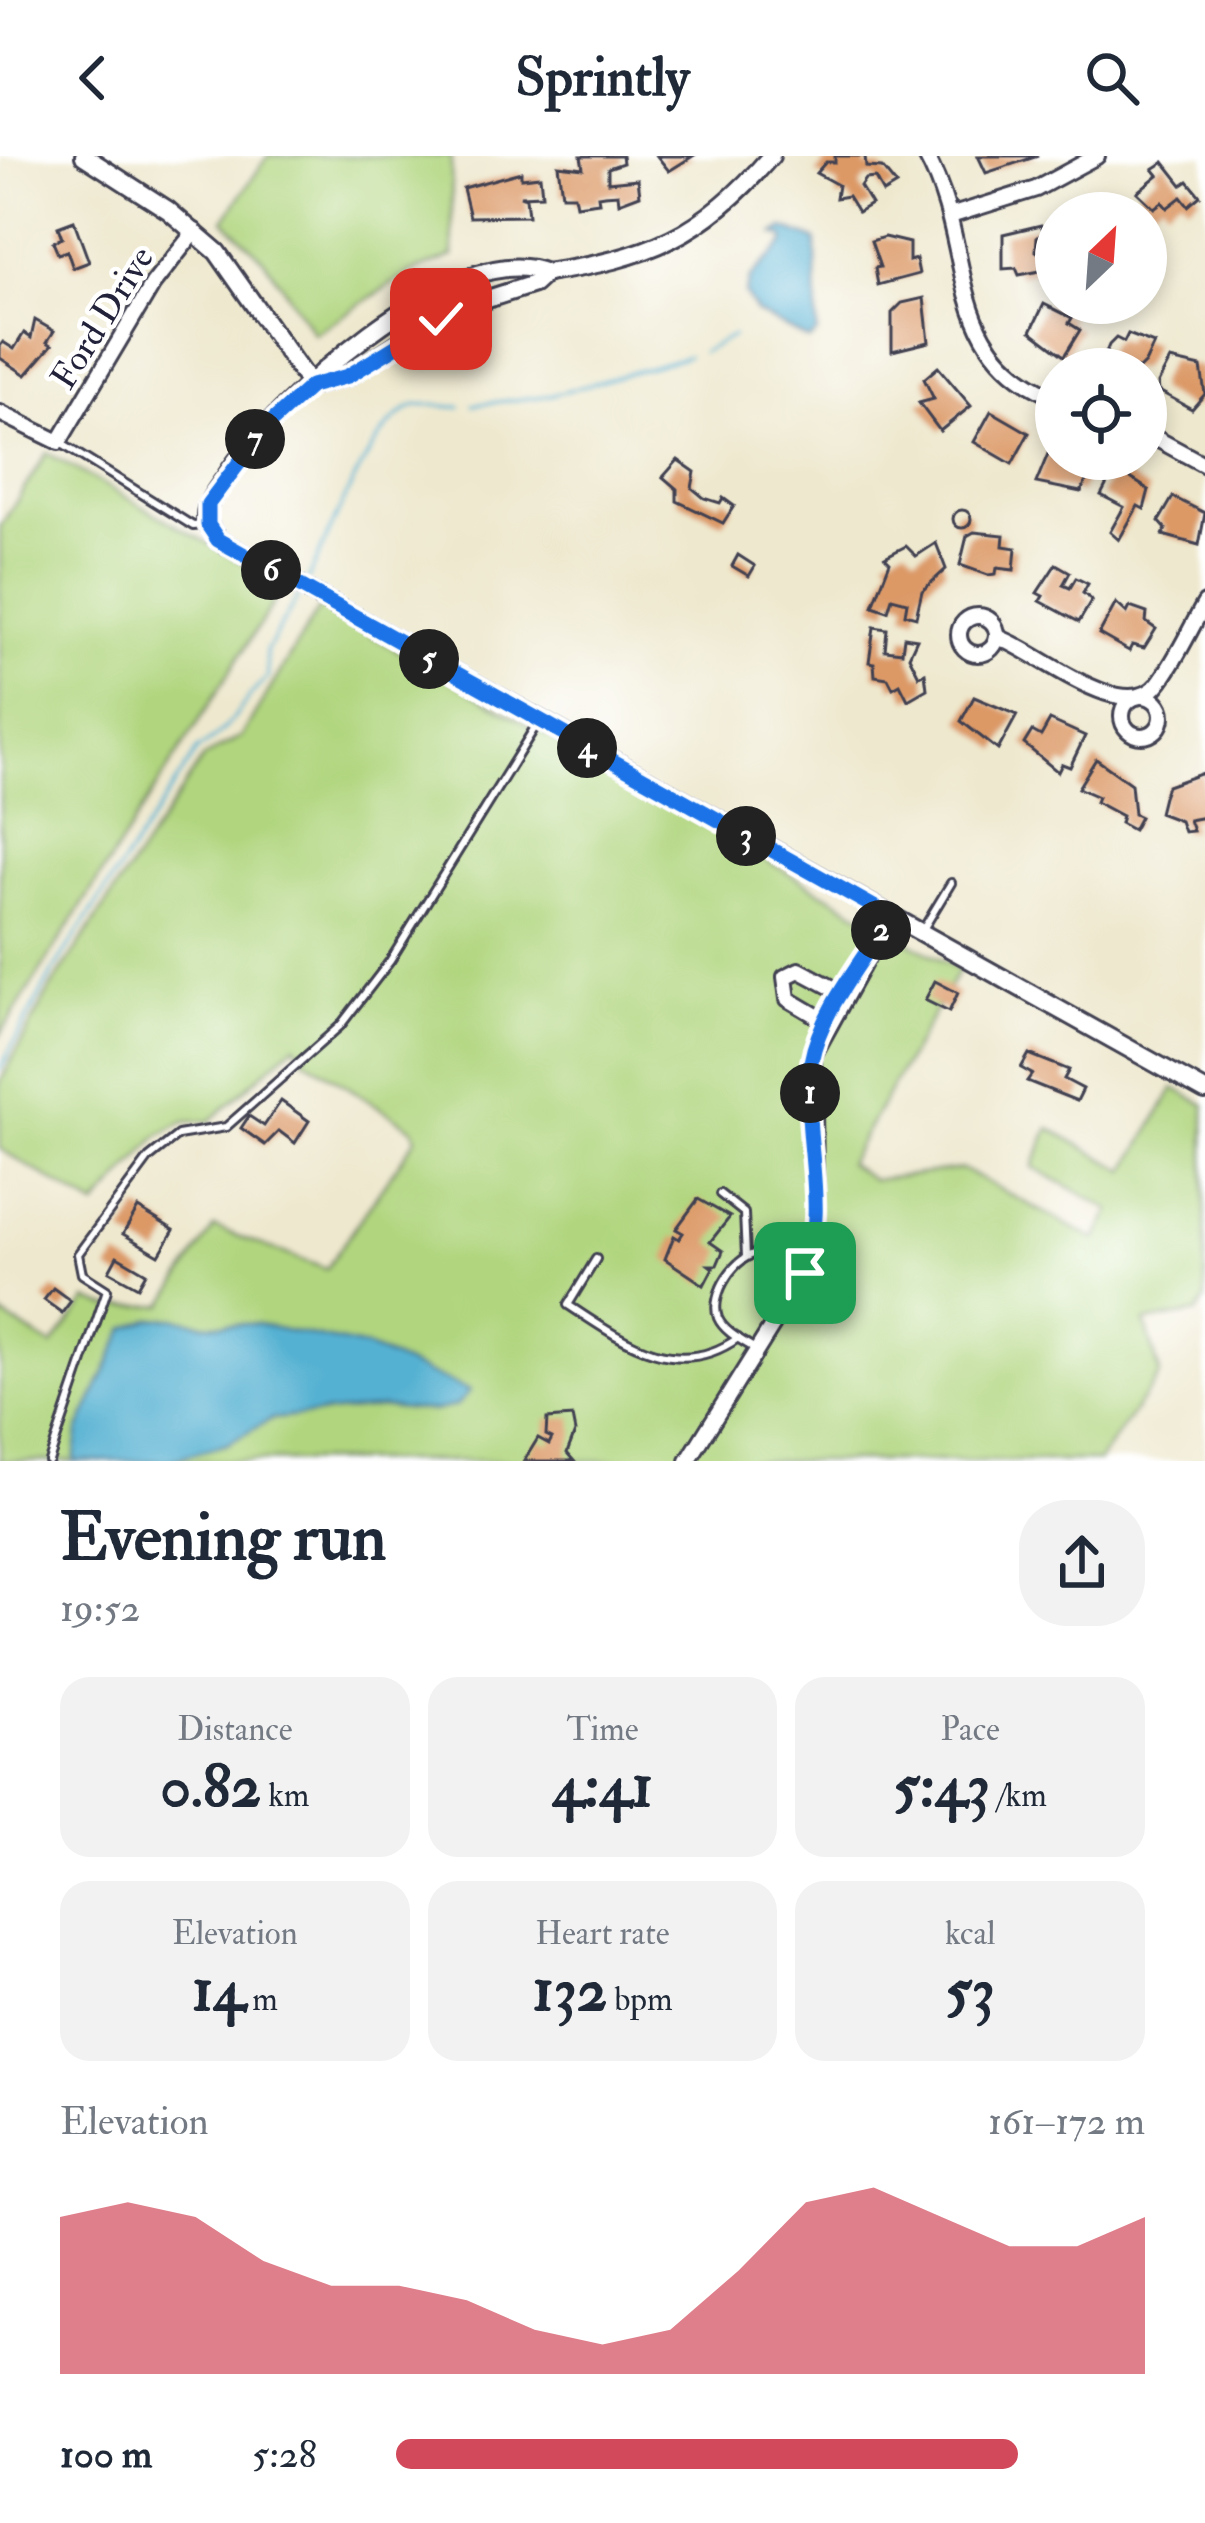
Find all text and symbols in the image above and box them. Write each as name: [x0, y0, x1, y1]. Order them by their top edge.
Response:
text: Sprintly: [515, 44, 690, 112]
icon: back: [60, 45, 126, 111]
icon: search: [1079, 45, 1145, 111]
north arrow: [1035, 192, 1167, 324]
map controls: [1035, 192, 1167, 480]
street label: Ford Drive: [41, 238, 164, 398]
pin: [390, 268, 492, 370]
icon: check: [408, 286, 474, 352]
button: locate: [1035, 348, 1167, 480]
pin: 7: [225, 409, 285, 469]
text: 7: [247, 418, 263, 459]
pin: 6: [241, 540, 301, 600]
text: 6: [263, 549, 279, 590]
pin: 5: [399, 629, 459, 689]
text: 5: [422, 638, 436, 679]
pin: 4: [557, 718, 617, 778]
text: 4: [578, 727, 596, 768]
pin: 3: [716, 806, 776, 866]
text: 3: [740, 815, 752, 856]
pin: 2: [851, 900, 911, 960]
text: 2: [873, 909, 889, 950]
pin: 1: [780, 1063, 840, 1123]
text: 1: [804, 1072, 816, 1113]
pin: [754, 1222, 856, 1324]
icon: arrive: [772, 1240, 838, 1306]
text: Evening run: [60, 1497, 386, 1580]
button: share: [1019, 1500, 1145, 1626]
text: 19:52: [60, 1584, 140, 1633]
text: Distance: [177, 1709, 292, 1750]
text: Time: [566, 1709, 639, 1750]
text: Pace: [941, 1709, 1000, 1750]
text: 0.82: [160, 1750, 261, 1825]
text: 4:41: [552, 1750, 653, 1825]
text: 5:43: [893, 1750, 990, 1825]
text: km: [261, 1775, 309, 1816]
text: /km: [990, 1775, 1047, 1816]
text: Elevation: [172, 1913, 298, 1954]
text: Heart rate: [535, 1913, 670, 1954]
text: kcal: [945, 1913, 995, 1954]
text: 14: [192, 1954, 245, 2029]
text: 132: [532, 1954, 607, 2029]
text: 53: [945, 1954, 995, 2029]
text: m: [245, 1979, 278, 2020]
text: bpm: [607, 1979, 673, 2020]
text: Elevation: [60, 2097, 209, 2146]
text: 161–172 m: [988, 2097, 1145, 2146]
text: 100 m: [60, 2430, 152, 2479]
text: 5:28: [252, 2430, 317, 2479]

